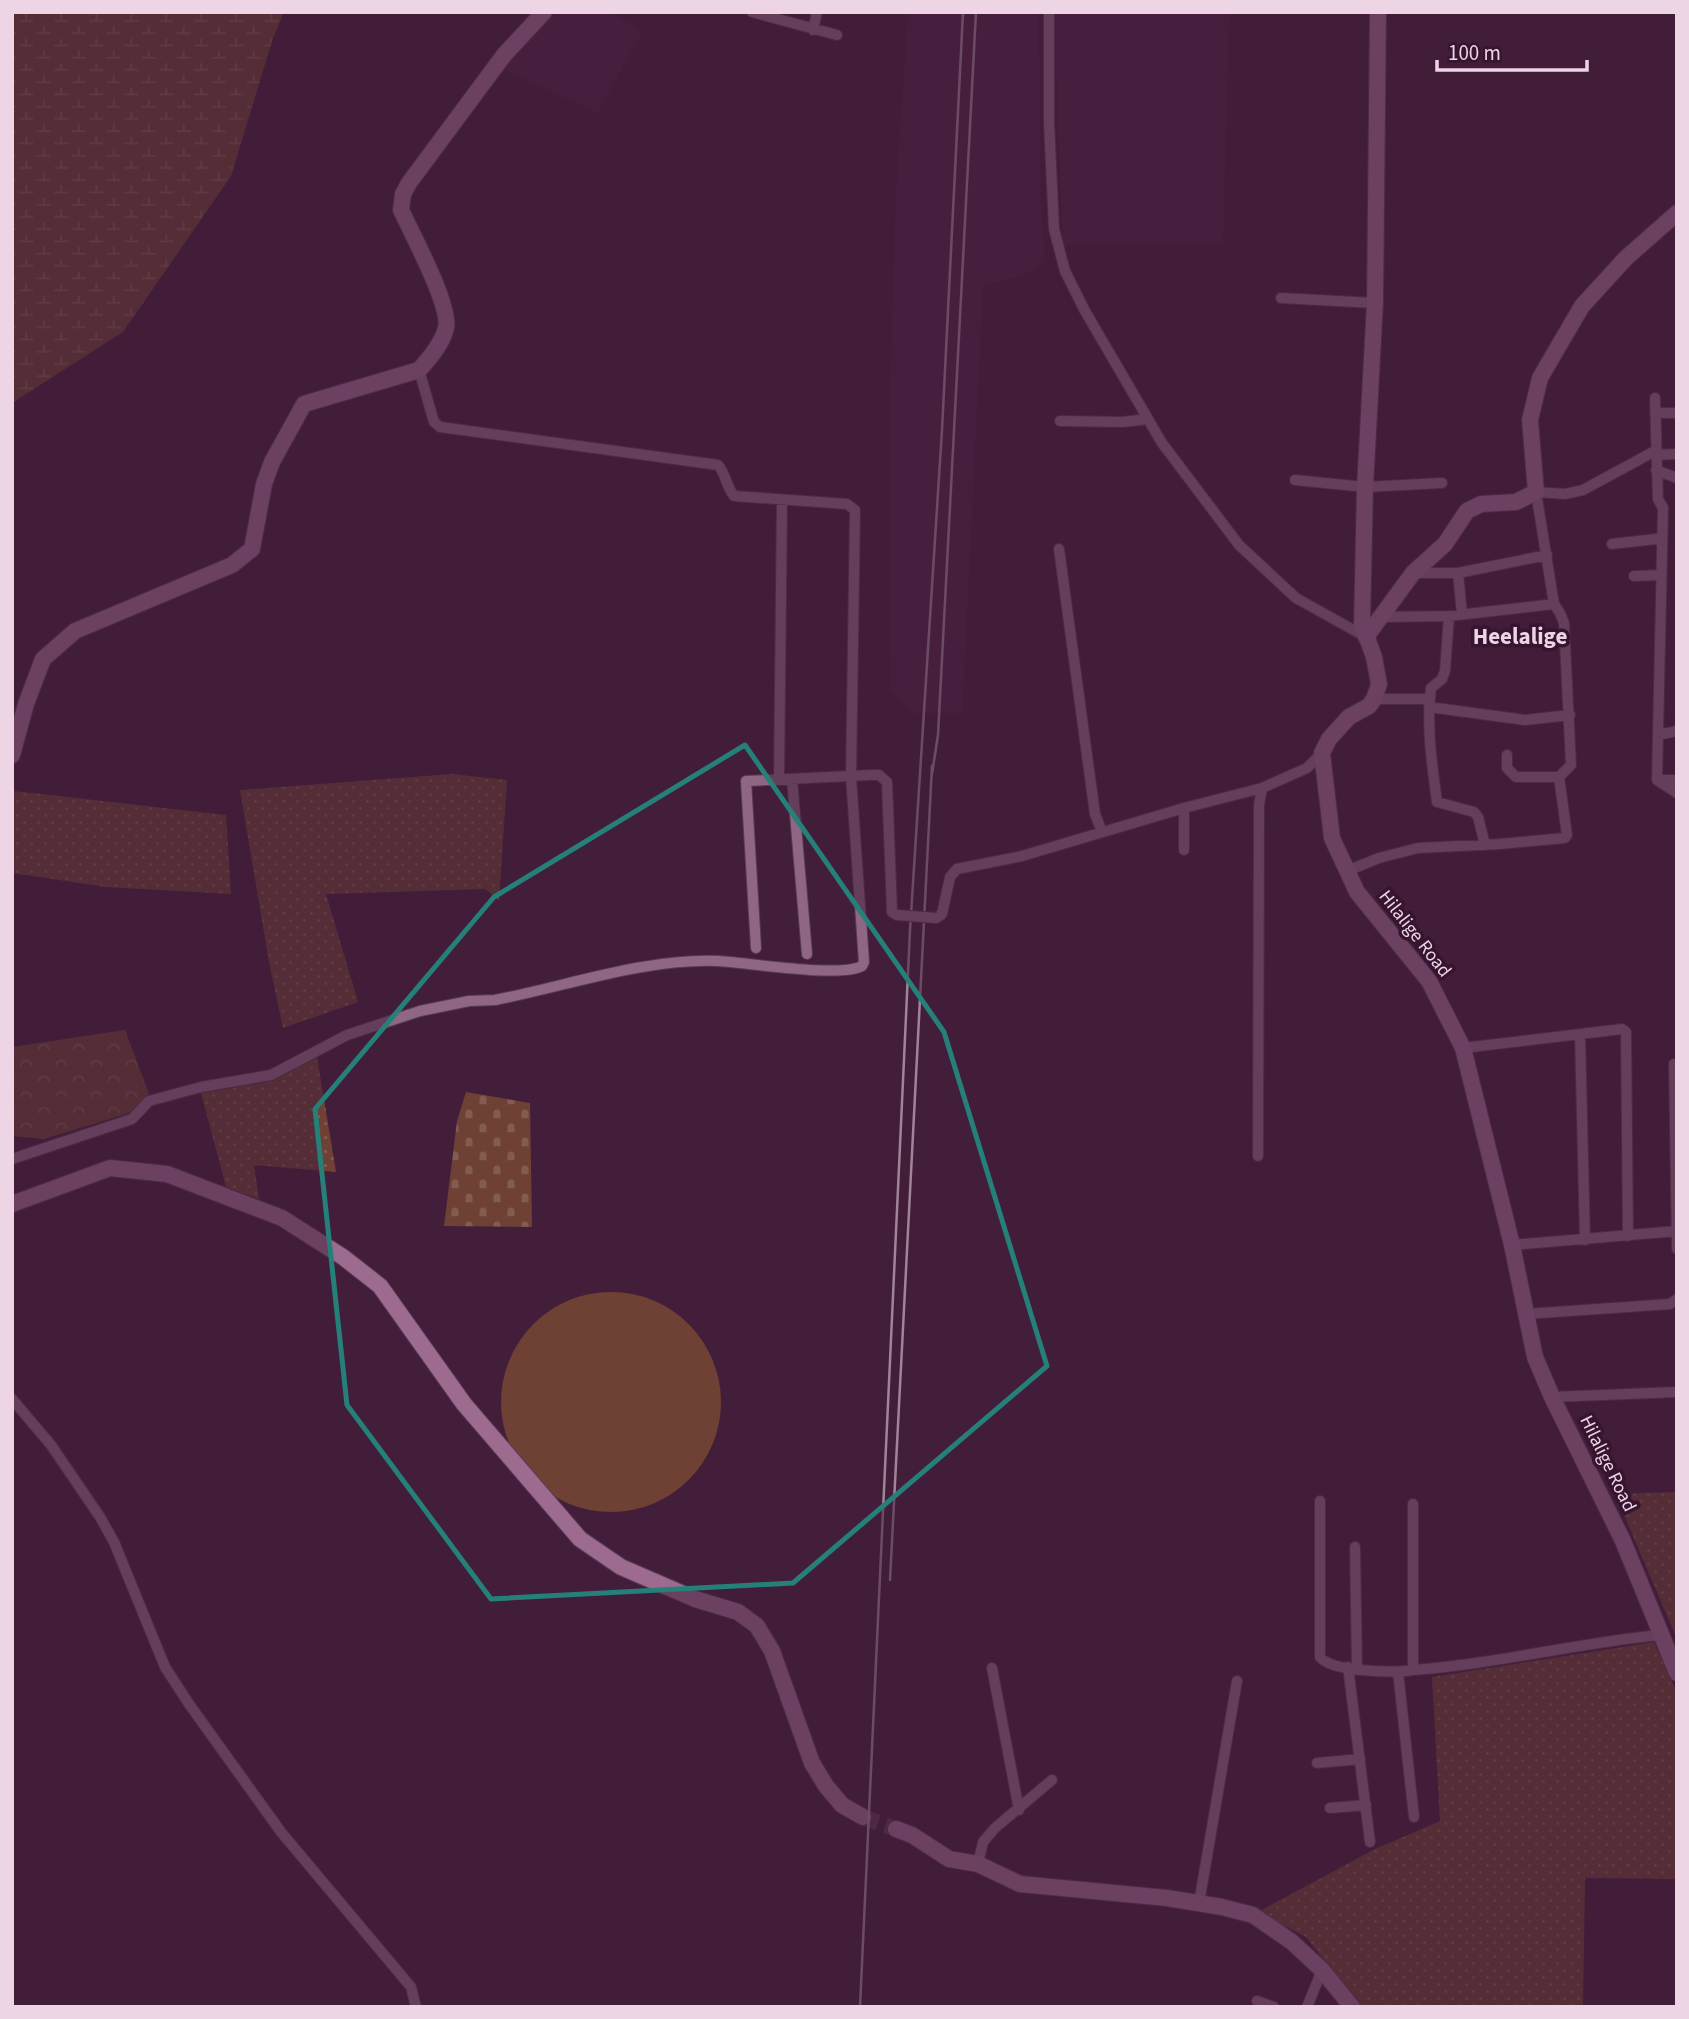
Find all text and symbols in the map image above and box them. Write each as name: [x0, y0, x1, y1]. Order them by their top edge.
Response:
scale bar: [1437, 28, 1588, 72]
text: 100 m: [1448, 38, 1501, 68]
district label: Heelalige: [1473, 620, 1567, 653]
street label: Hilalige Road: [1372, 885, 1458, 983]
street label: Hilalige Road: [1573, 1411, 1643, 1516]

